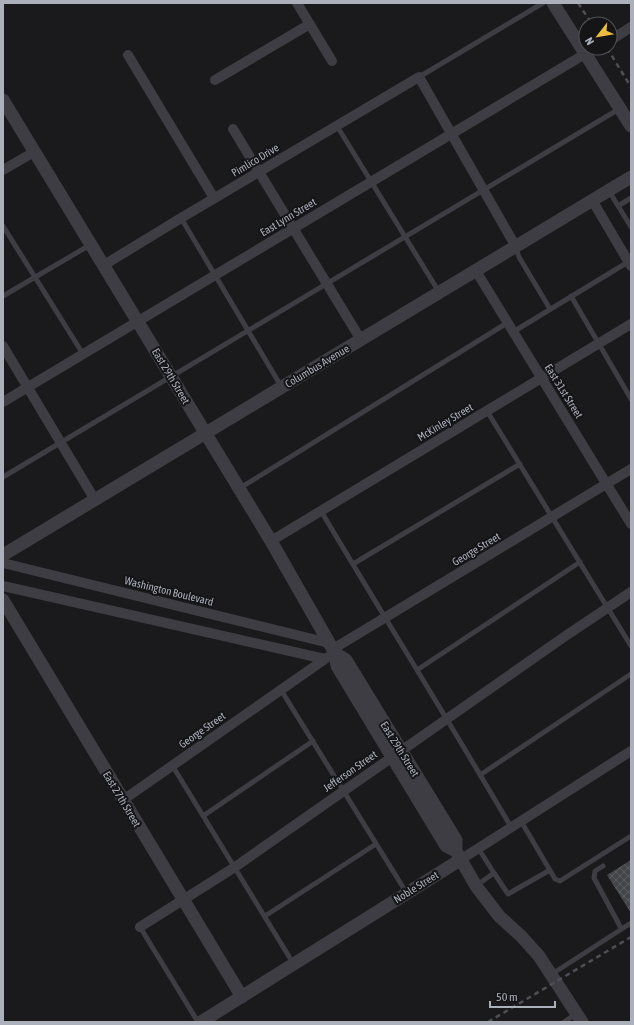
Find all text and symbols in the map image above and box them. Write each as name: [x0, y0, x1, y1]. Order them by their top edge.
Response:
north arrow: [578, 16, 618, 56]
text: N: [583, 35, 596, 47]
street label: Pimlico Drive: [229, 141, 281, 179]
street label: East Lynn Street: [258, 196, 318, 238]
street label: Columbus Avenue: [283, 342, 351, 390]
street label: East 29th Street: [150, 346, 192, 406]
street label: East 31st Street: [543, 362, 585, 420]
street label: McKinley Street: [415, 401, 475, 443]
street label: George Street: [450, 530, 502, 568]
street label: Washington Boulevard: [123, 574, 215, 608]
street label: George Street: [176, 710, 228, 750]
street label: East 29th Street: [378, 719, 422, 779]
street label: Jefferson Street: [321, 748, 379, 794]
street label: East 27th Street: [101, 769, 143, 829]
street label: Noble Street: [391, 869, 441, 905]
scale bar: [490, 983, 555, 1009]
text: 50 m: [496, 990, 518, 1004]

